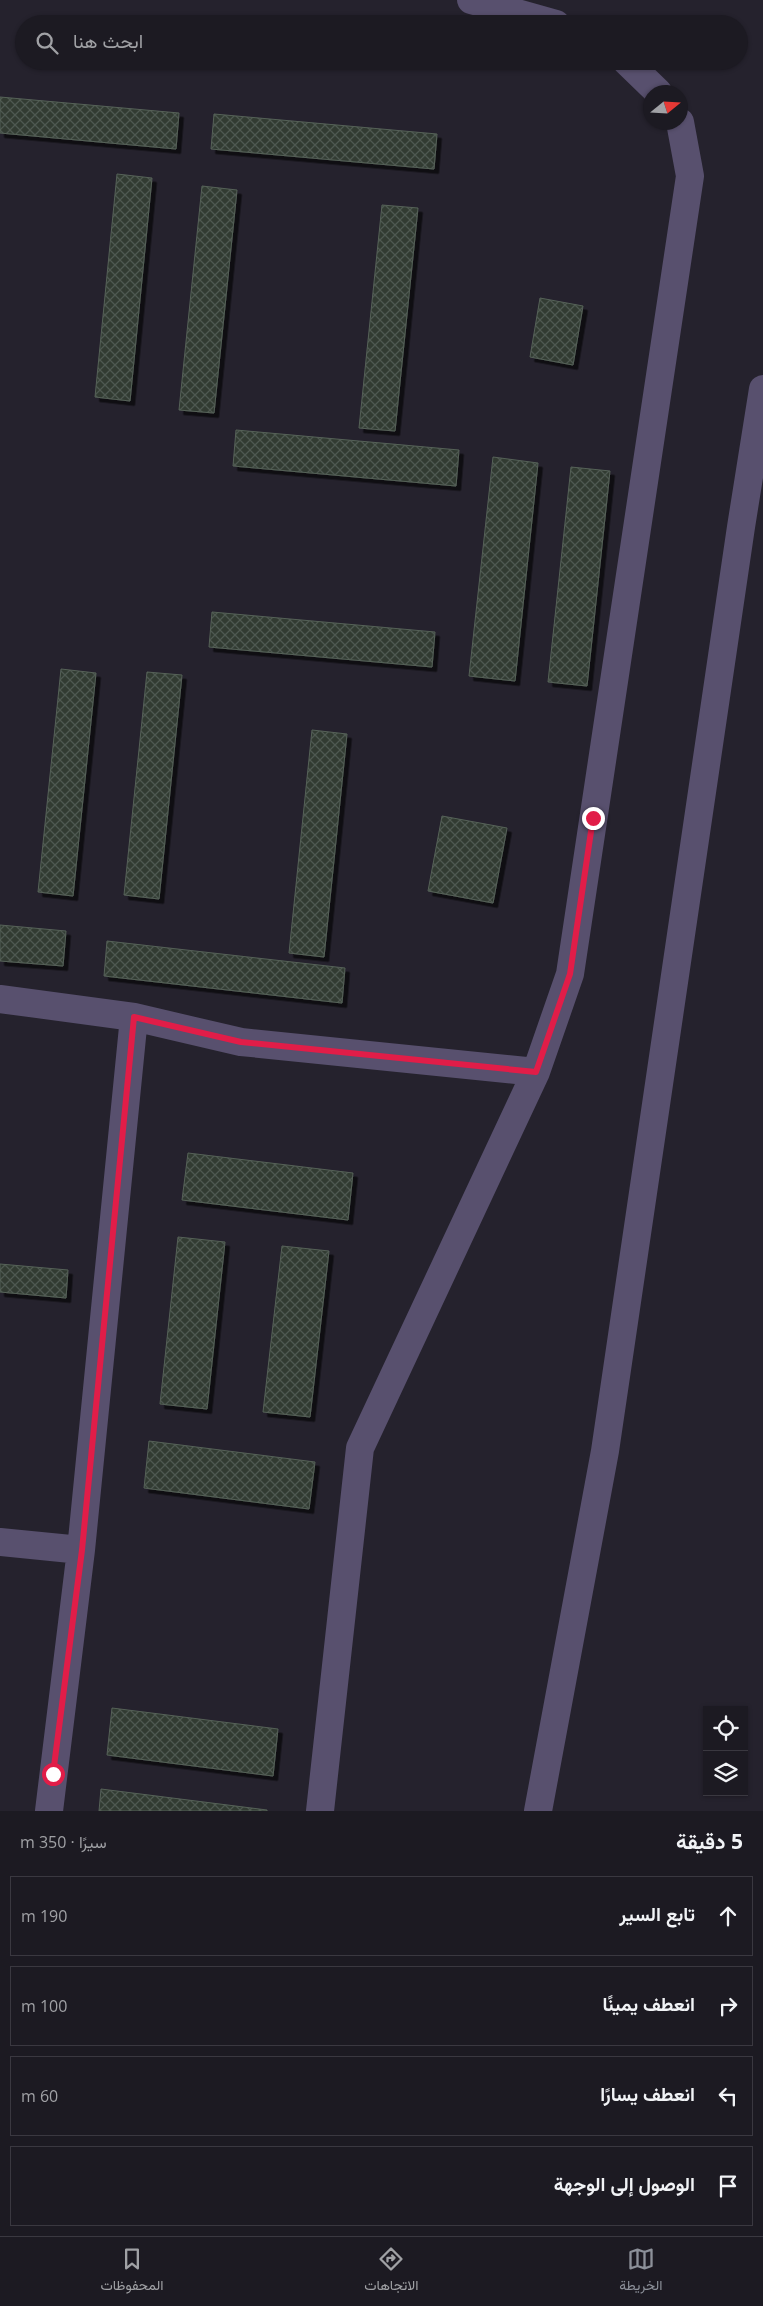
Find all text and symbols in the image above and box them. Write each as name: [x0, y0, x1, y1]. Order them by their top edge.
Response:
search box: [15, 15, 748, 70]
text: ابحث هنا: [73, 28, 143, 54]
icon: search: [33, 29, 61, 57]
north arrow: [643, 85, 688, 130]
route end: [582, 807, 605, 830]
map controls: [703, 1706, 748, 1796]
button: locate: [703, 1706, 748, 1751]
button: layers: [703, 1751, 748, 1796]
route start: [42, 1763, 65, 1786]
text: 5 دقيقة: [676, 1827, 743, 1855]
text: سيرًا · 350 m: [20, 1831, 107, 1853]
text: تابع السير: [619, 1901, 695, 1927]
icon: ahead: [714, 1902, 742, 1930]
text: 190 m: [21, 1905, 67, 1927]
text: انعطف يمينًا: [602, 1991, 695, 2017]
icon: right: [714, 1992, 742, 2020]
text: 100 m: [21, 1995, 67, 2017]
text: انعطف يسارًا: [600, 2081, 695, 2107]
icon: left: [714, 2082, 742, 2110]
text: 60 m: [21, 2085, 58, 2107]
text: الوصول إلى الوجهة: [554, 2171, 695, 2197]
icon: arrive: [714, 2172, 742, 2200]
tab: المحفوظات: [100, 2245, 163, 2298]
tab: الاتجاهات: [364, 2245, 419, 2298]
tab: الخريطة: [619, 2245, 663, 2298]

